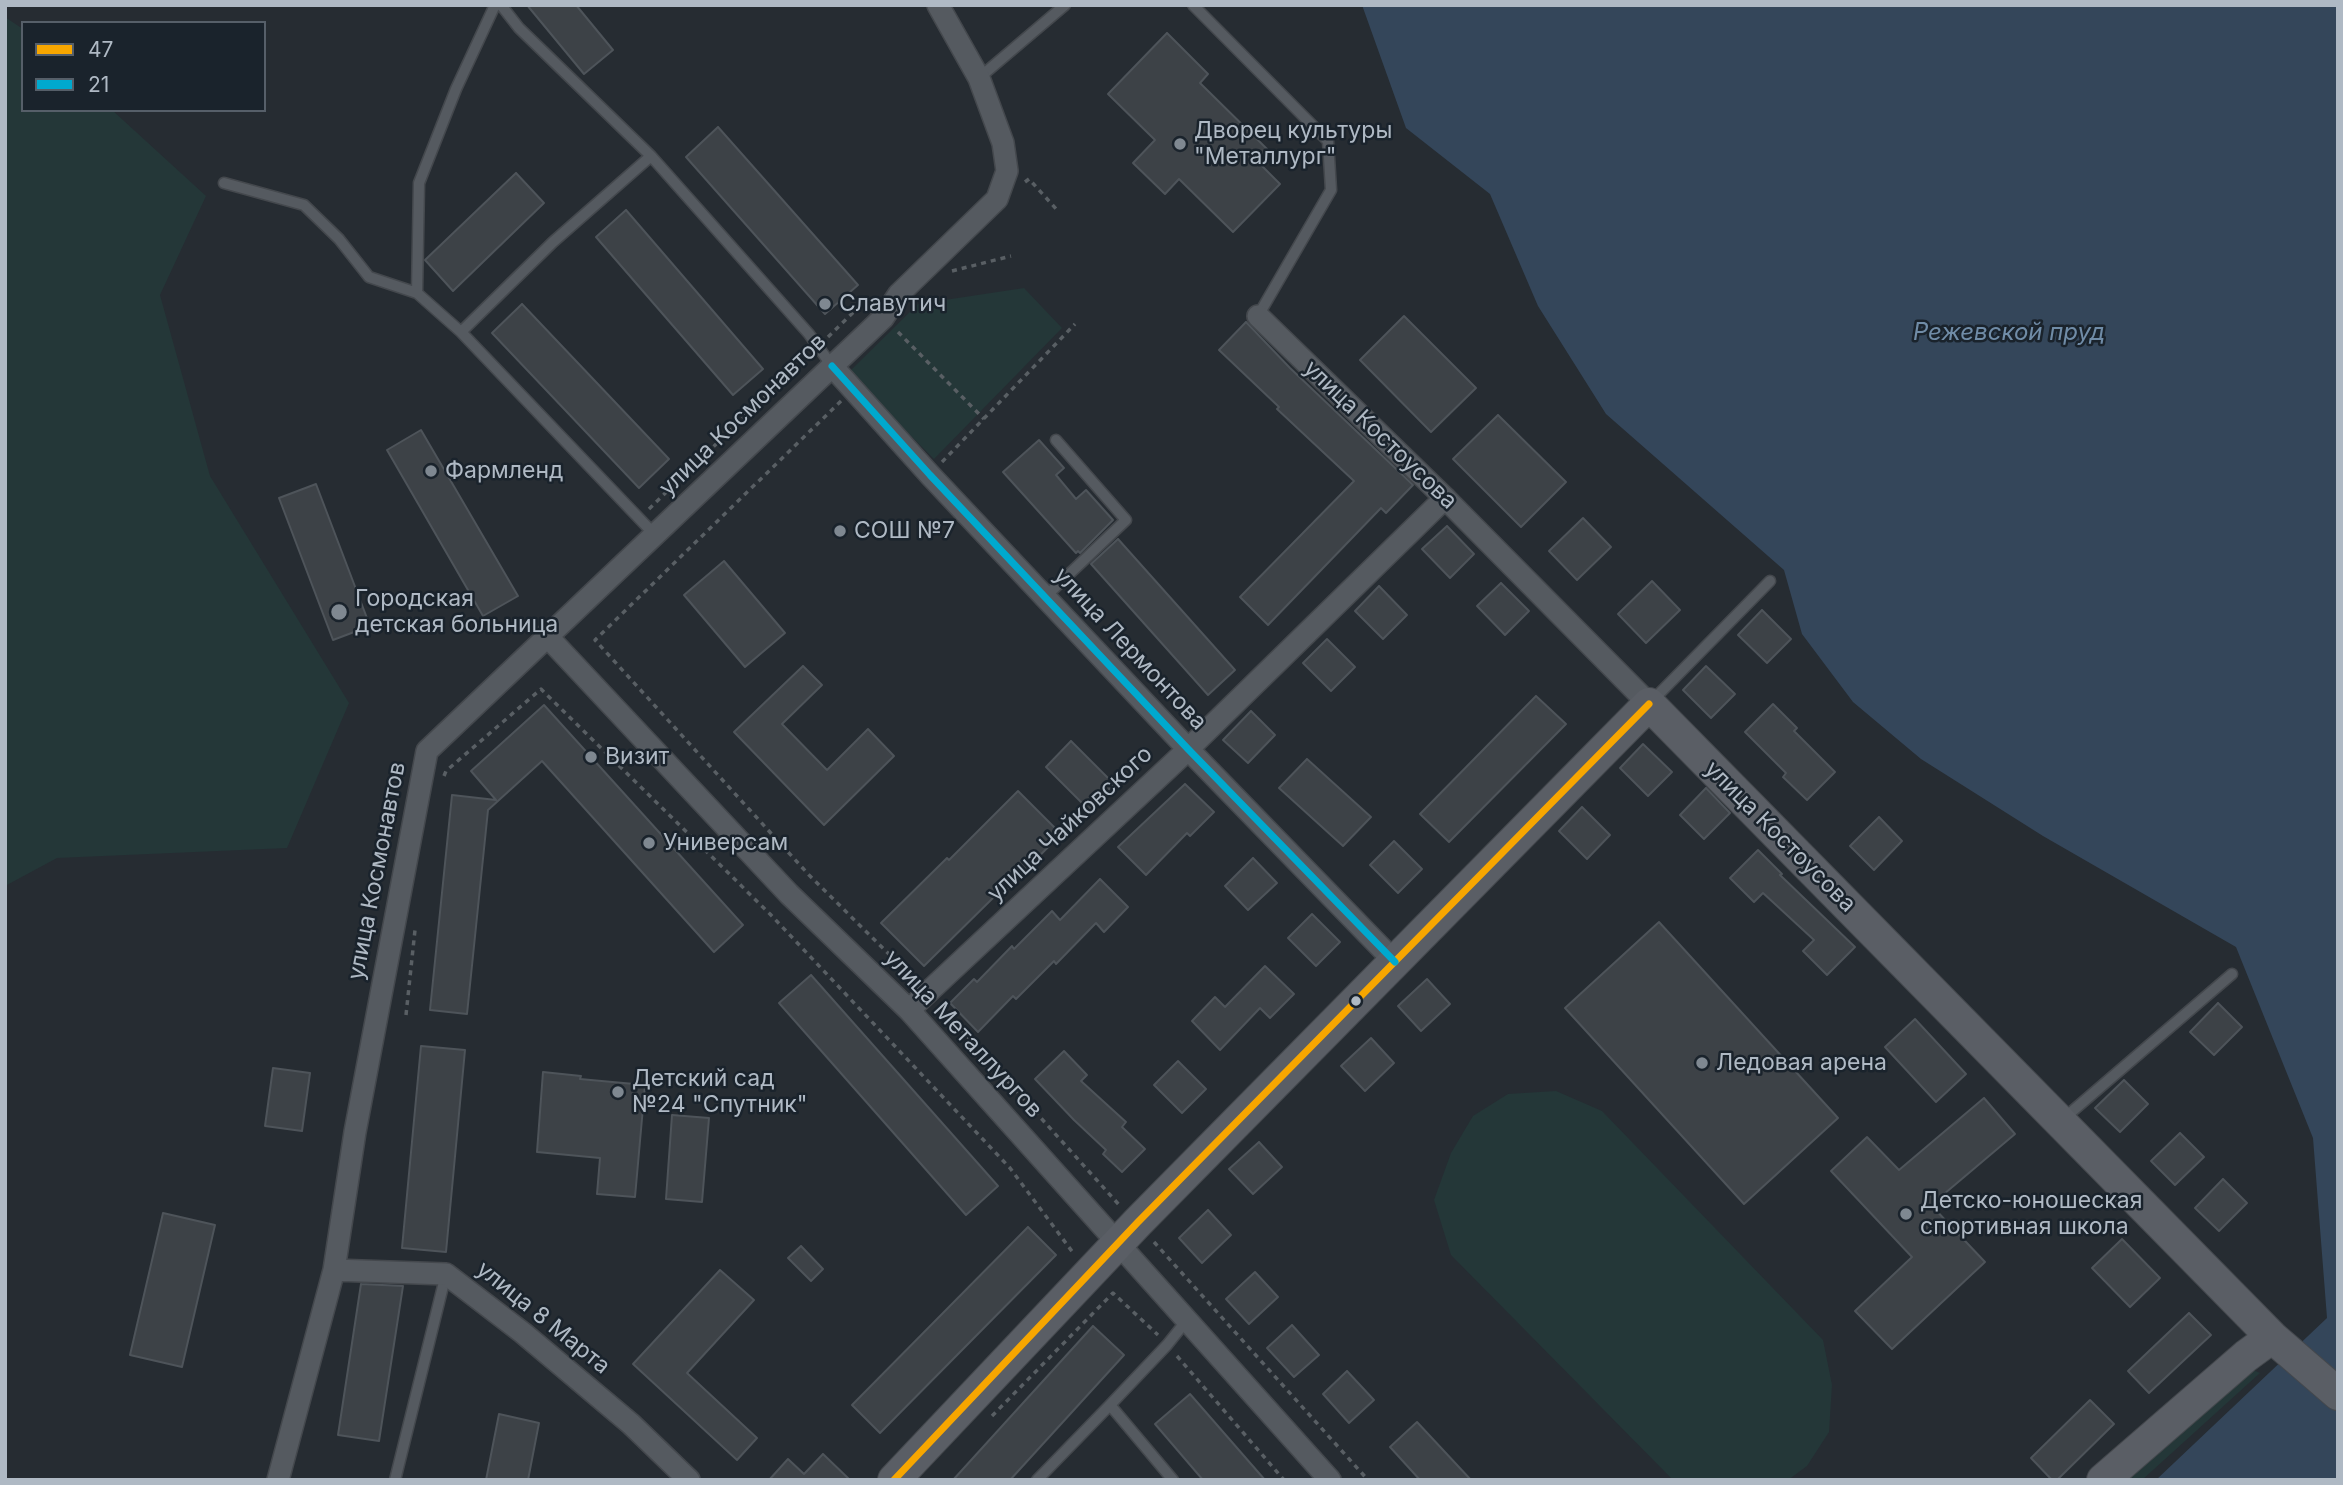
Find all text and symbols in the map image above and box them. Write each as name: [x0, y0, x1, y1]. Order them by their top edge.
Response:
legend: [21, 21, 266, 112]
text: 47: [88, 37, 113, 62]
text: 21: [88, 72, 109, 97]
place label: Дворец культуры "Металлург": [1194, 117, 1392, 171]
marker: Дворец культуры "Металлург": [1172, 136, 1188, 152]
place label: Славутич: [839, 290, 946, 318]
marker: Славутич: [817, 296, 833, 312]
water label: Режевской пруд: [1913, 319, 2105, 347]
street label: улица Космонавтов: [654, 328, 832, 502]
street label: улица Костоусова: [1298, 355, 1462, 515]
place label: Фармленд: [445, 457, 563, 485]
marker: Фармленд: [423, 463, 439, 479]
place label: СОШ №7: [854, 517, 955, 545]
marker: СОШ №7: [832, 523, 848, 539]
street label: улица Лермонтова: [1048, 562, 1212, 736]
place label: Городская детская больница: [355, 585, 558, 639]
marker: Городская детская больница: [329, 602, 349, 622]
street label: улица Чайковского: [982, 740, 1158, 908]
place label: Визит: [605, 743, 669, 771]
marker: Визит: [583, 749, 599, 765]
street label: улица Костоусова: [1699, 756, 1861, 918]
street label: улица Космонавтов: [342, 760, 412, 982]
place label: Универсам: [663, 829, 788, 857]
marker: Универсам: [641, 835, 657, 851]
street label: улица Металлургов: [878, 944, 1048, 1124]
unlabelled marker: [1349, 994, 1363, 1008]
place label: Ледовая арена: [1716, 1049, 1887, 1077]
marker: Ледовая арена: [1694, 1055, 1710, 1071]
place label: Детский сад №24 "Спутник": [632, 1065, 808, 1119]
marker: Детский сад №24 "Спутник": [610, 1084, 626, 1100]
place label: Детско-юношеская спортивная школа: [1920, 1187, 2142, 1241]
marker: Детско-юношеская спортивная школа: [1898, 1206, 1914, 1222]
street label: улица 8 Марта: [471, 1256, 615, 1380]

